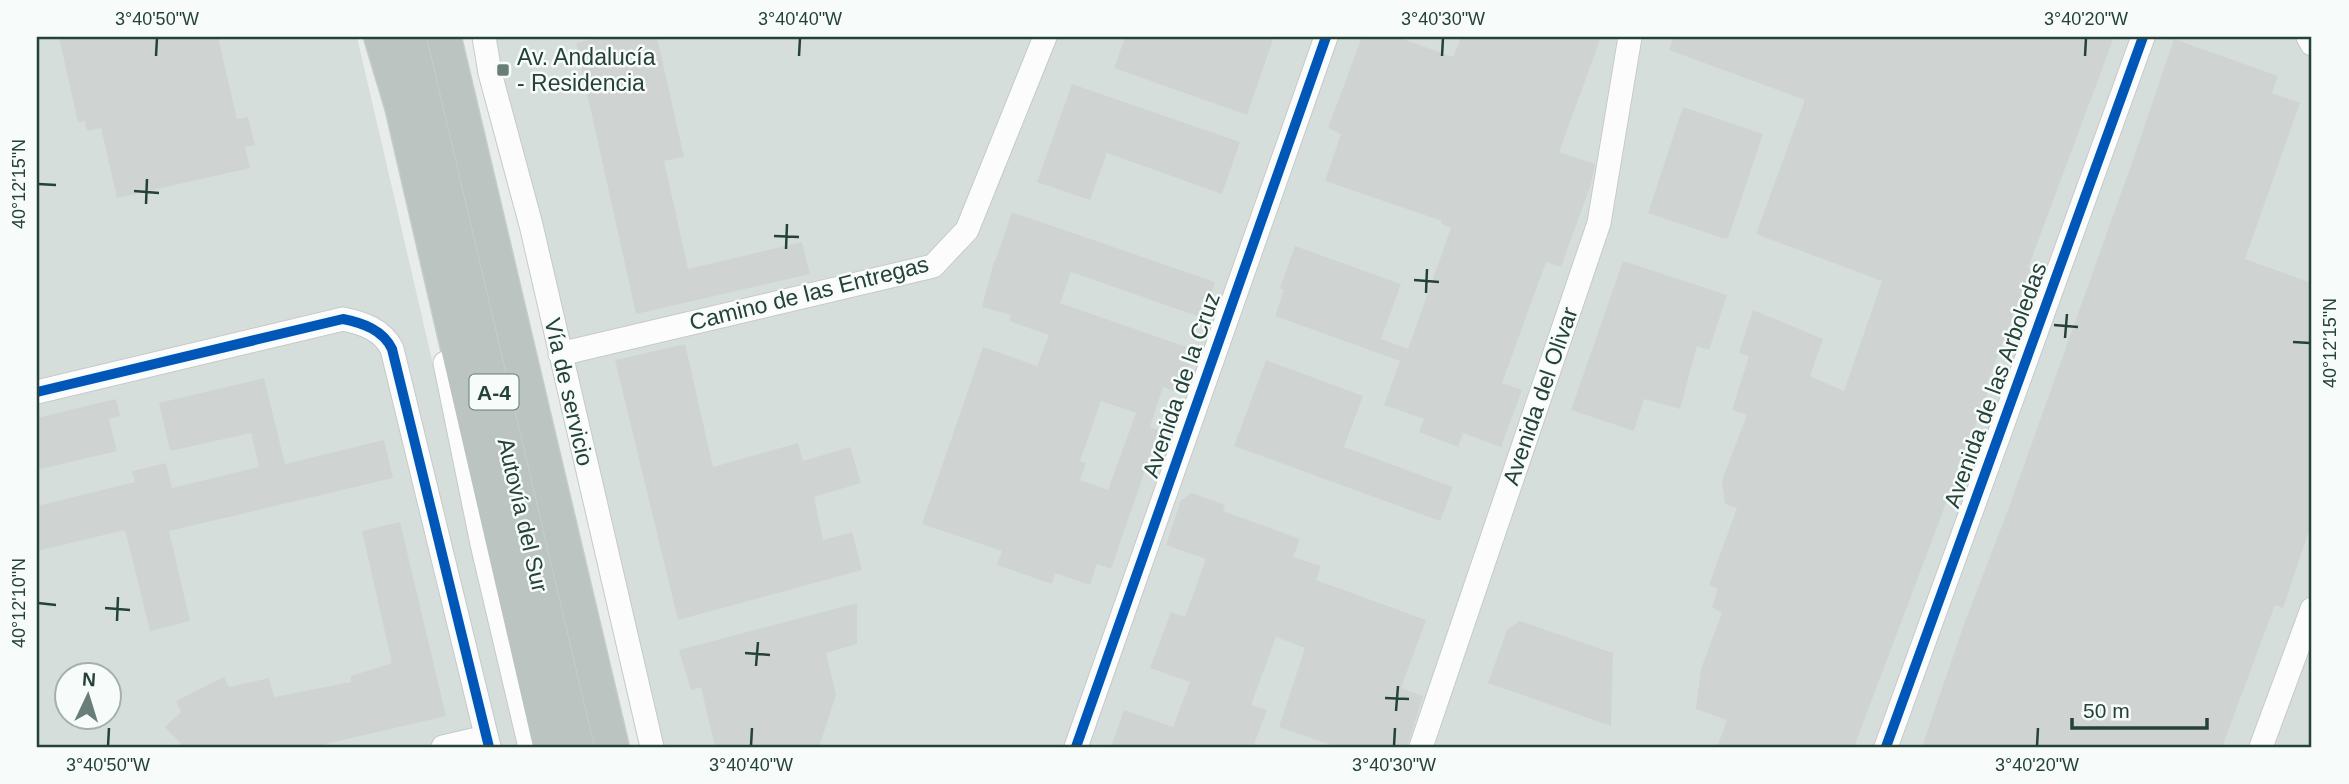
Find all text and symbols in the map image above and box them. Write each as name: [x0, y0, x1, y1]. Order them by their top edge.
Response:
text: 3°40'50"W: [115, 9, 199, 29]
text: 3°40'40"W: [758, 9, 842, 29]
text: 3°40'30"W: [1401, 9, 1485, 29]
text: 3°40'20"W: [2044, 9, 2128, 29]
place label: Av. Andalucía - Residencia: [517, 44, 656, 96]
marker: Av. Andalucía - Residencia: [495, 62, 511, 78]
text: 40°12'15"N: [9, 139, 29, 229]
street label: Camino de las Entregas: [687, 251, 931, 335]
street label: Avenida de las Arboledas: [1938, 259, 2052, 511]
street label: Avenida de la Cruz: [1137, 289, 1225, 481]
text: 40°12'15"N: [2320, 298, 2340, 388]
street label: Avenida del Olivar: [1497, 303, 1583, 488]
street label: Vía de servicio: [539, 316, 599, 468]
road number: A-4: [470, 374, 518, 410]
street label: Autovía del Sur: [493, 435, 553, 595]
text: 40°12'10"N: [9, 558, 29, 648]
north arrow: [52, 662, 122, 732]
text: N: [82, 669, 97, 690]
scale bar: [2072, 686, 2207, 730]
text: 50 m: [2083, 699, 2130, 722]
text: 3°40'50"W: [66, 755, 150, 775]
text: 3°40'40"W: [709, 755, 793, 775]
text: 3°40'30"W: [1352, 755, 1436, 775]
text: 3°40'20"W: [1995, 755, 2079, 775]

